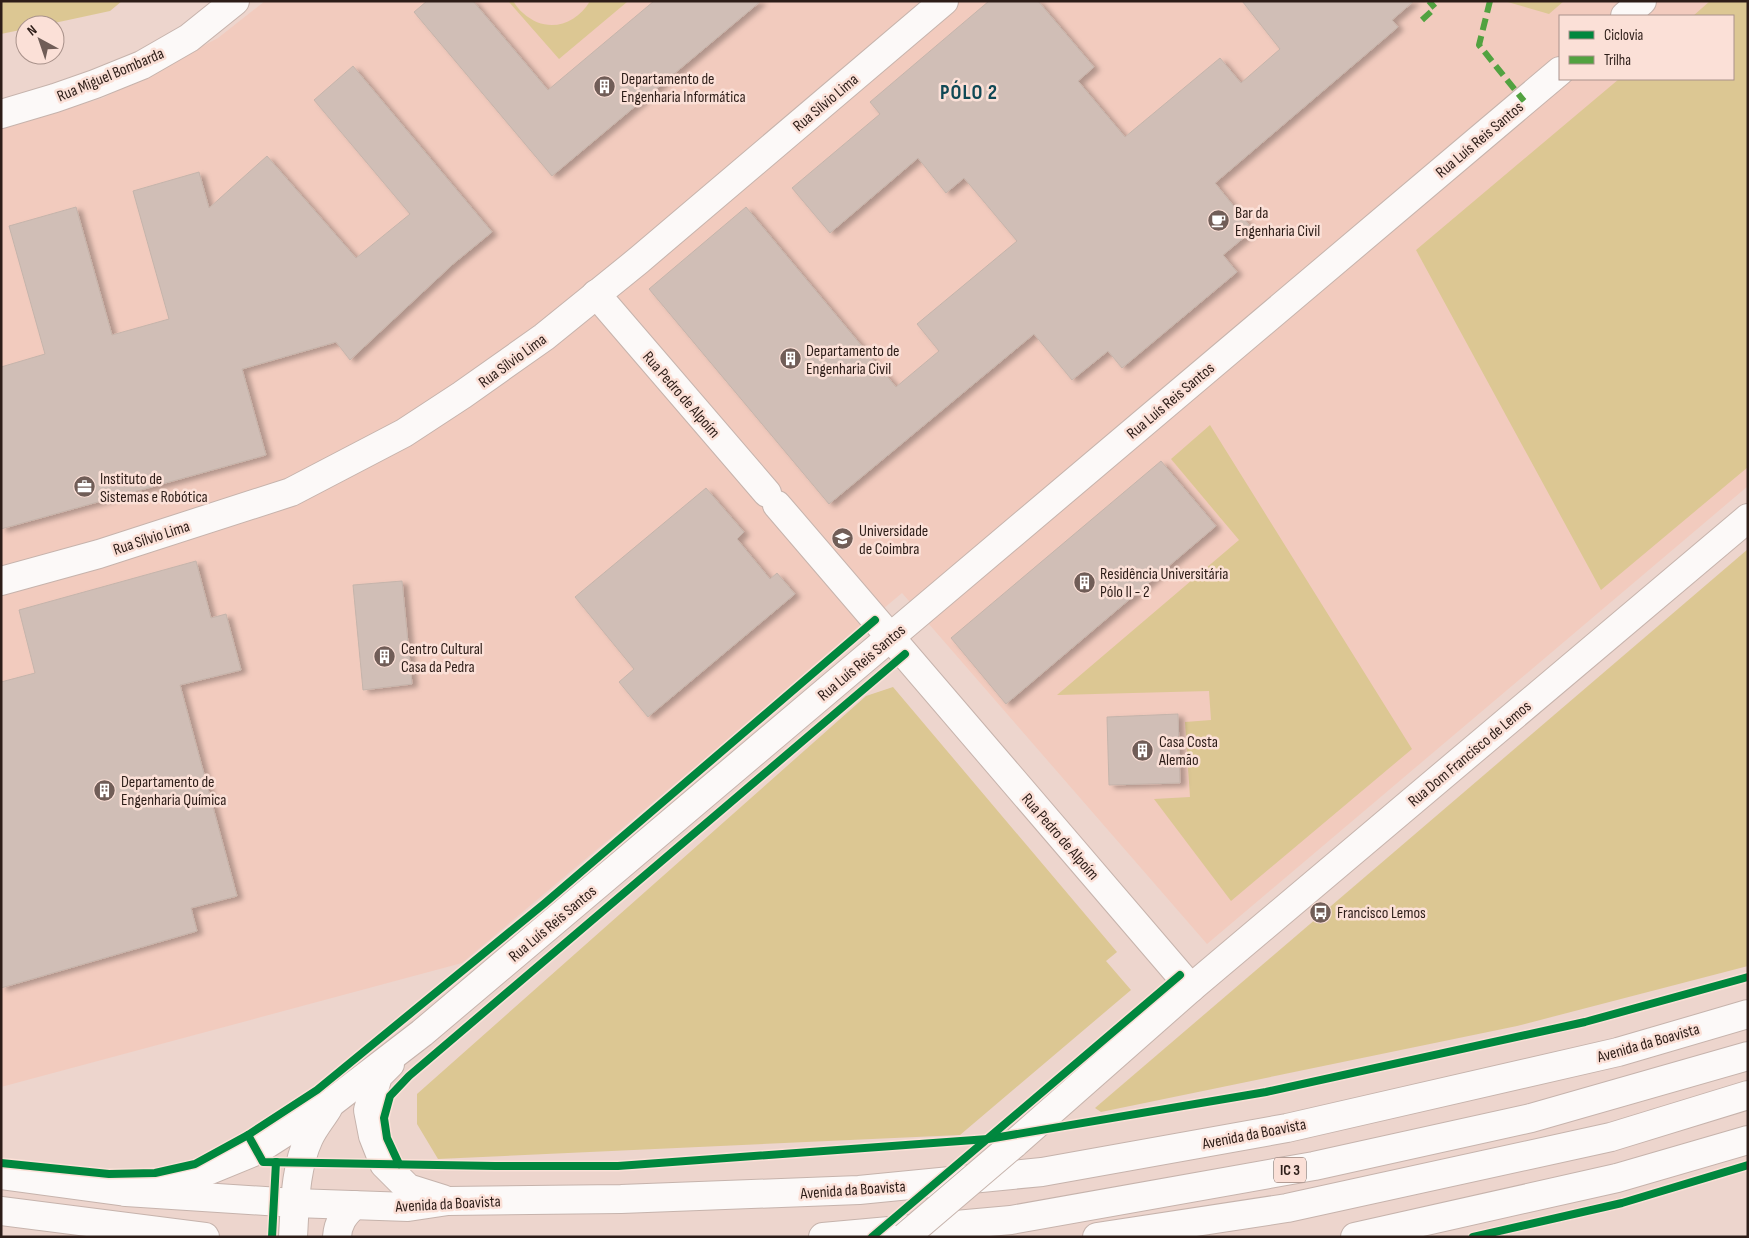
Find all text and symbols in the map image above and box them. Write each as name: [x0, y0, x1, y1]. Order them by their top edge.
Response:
north arrow: [15, 15, 65, 65]
legend: [1559, 15, 1734, 80]
text: N: [24, 22, 40, 39]
text: Ciclovia: [1604, 26, 1644, 45]
street label: Rua Miguel Bombarda: [54, 44, 167, 106]
text: Trilha: [1604, 51, 1631, 70]
place label: Departamento de Engenharia Informática: [621, 70, 746, 107]
street label: Rua Sílvio Lima: [789, 70, 862, 136]
building icon: Departamento de Engenharia Informática: [593, 75, 617, 99]
district label: PÓLO 2: [940, 80, 998, 105]
street label: Rua Luís Reis Santos: [1432, 98, 1528, 182]
place label: Bar da Engenharia Civil: [1235, 204, 1320, 241]
cafe icon: Bar da Engenharia Civil: [1207, 209, 1231, 233]
street label: Rua Sílvio Lima: [475, 330, 551, 392]
place label: Departamento de Engenharia Civil: [806, 342, 900, 379]
building icon: Departamento de Engenharia Civil: [778, 347, 802, 371]
street label: Rua Pedro de Alpoím: [638, 348, 724, 442]
street label: Rua Luís Reis Santos: [1123, 359, 1219, 443]
place label: Instituto de Sistemas e Robótica: [100, 470, 208, 507]
office icon: Instituto de Sistemas e Robótica: [72, 475, 96, 499]
street label: Rua Sílvio Lima: [111, 517, 192, 560]
place label: Universidade de Coimbra: [859, 522, 928, 559]
school or university icon: Universidade de Coimbra: [831, 527, 855, 551]
place label: Residência Universitária Pólo II - 2: [1100, 565, 1228, 602]
building icon: Residência Universitária Pólo II - 2: [1072, 570, 1096, 594]
street label: Rua Luís Reis Santos: [814, 621, 910, 705]
place label: Centro Cultural Casa da Pedra: [401, 640, 483, 677]
building icon: Centro Cultural Casa da Pedra: [373, 645, 397, 669]
street label: Rua Dom Francisco de Lemos: [1405, 697, 1535, 811]
place label: Casa Costa Alemão: [1158, 733, 1218, 770]
building icon: Casa Costa Alemão: [1131, 738, 1155, 762]
place label: Departamento de Engenharia Química: [121, 773, 226, 810]
building icon: Departamento de Engenharia Química: [93, 778, 117, 802]
street label: Rua Pedro de Alpoím: [1017, 790, 1103, 884]
street label: Rua Luís Reis Santos: [505, 882, 601, 966]
bus stop icon: Francisco Lemos: [1309, 900, 1333, 924]
place label: Francisco Lemos: [1337, 904, 1426, 923]
street label: Avenida da Boavista: [1594, 1020, 1702, 1067]
street label: Avenida da Boavista: [1200, 1115, 1308, 1154]
road number: IC 3: [1274, 1158, 1306, 1182]
street label: Avenida da Boavista: [799, 1177, 906, 1204]
street label: Avenida da Boavista: [394, 1192, 501, 1217]

